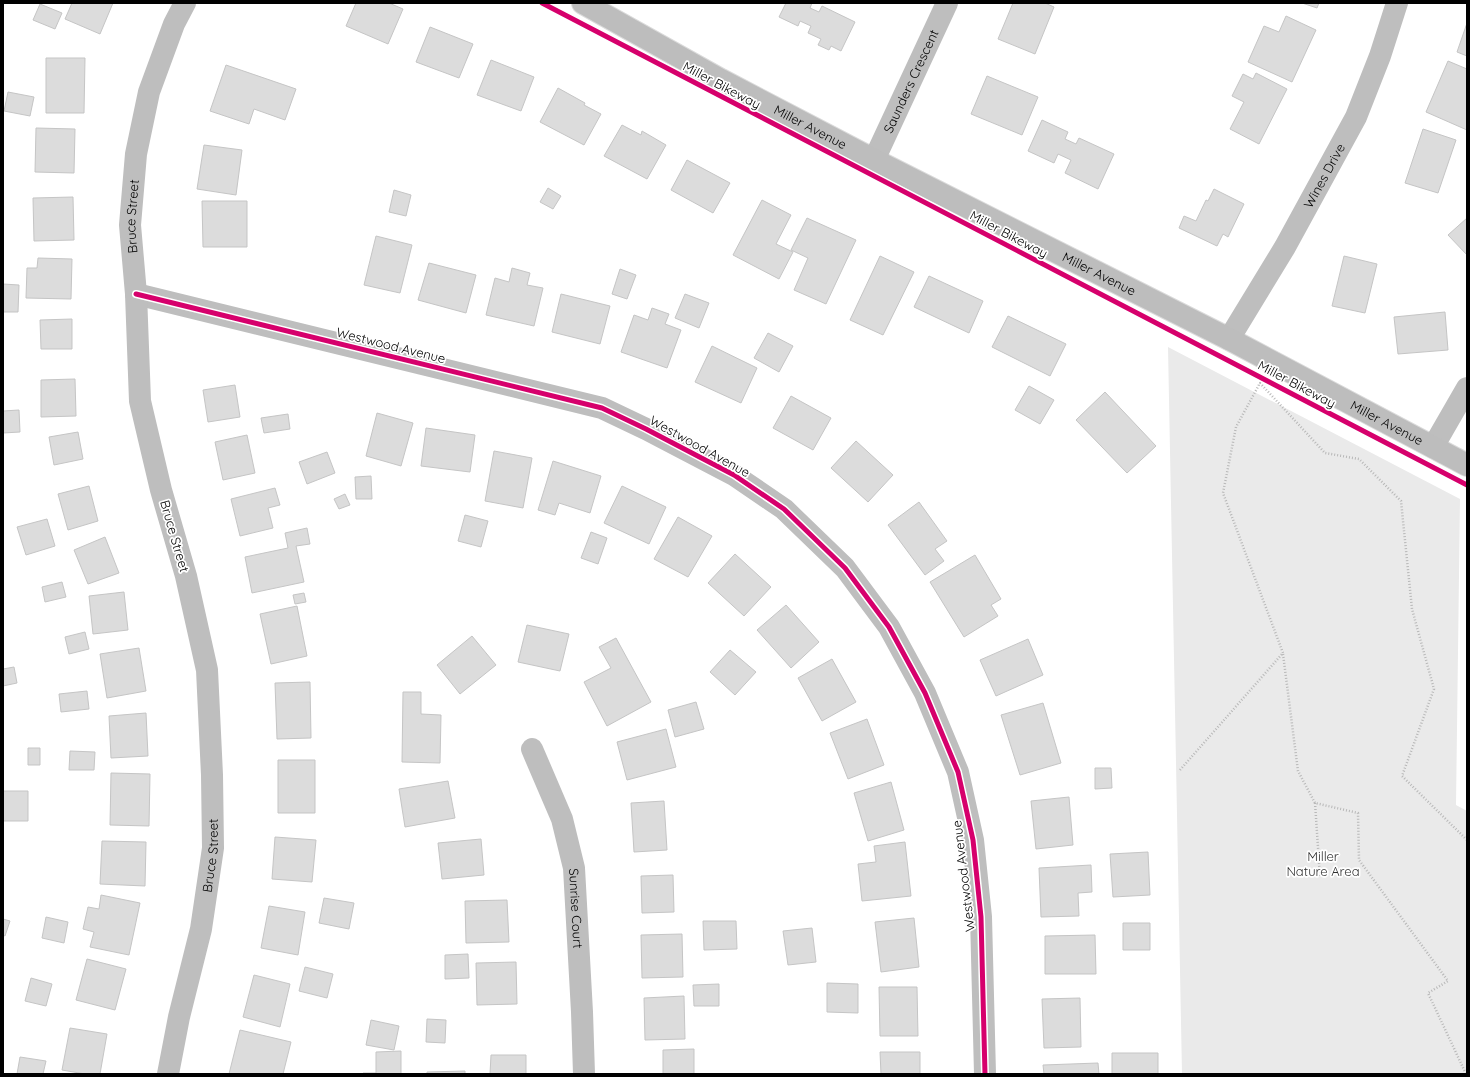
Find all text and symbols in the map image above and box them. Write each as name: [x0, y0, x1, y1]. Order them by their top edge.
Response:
street label: Saunders Crescent: [880, 27, 942, 136]
street label: Miller Bikeway: [680, 58, 764, 112]
street label: Miller Avenue: [771, 101, 850, 152]
street label: Wines Drive: [1300, 141, 1348, 211]
street label: Bruce Street: [122, 179, 142, 254]
street label: Miller Bikeway: [967, 207, 1051, 261]
street label: Miller Avenue: [1060, 248, 1139, 299]
street label: Westwood Avenue: [335, 324, 447, 366]
street label: Miller Bikeway: [1255, 357, 1339, 411]
street label: Miller Avenue: [1348, 397, 1426, 448]
street label: Westwood Avenue: [647, 412, 753, 480]
street label: Bruce Street: [157, 498, 193, 574]
street label: Bruce Street: [199, 818, 221, 893]
street label: Westwood Avenue: [948, 819, 978, 933]
park label: Miller Nature Area: [1286, 848, 1360, 879]
street label: Sunrise Court: [566, 868, 586, 949]

